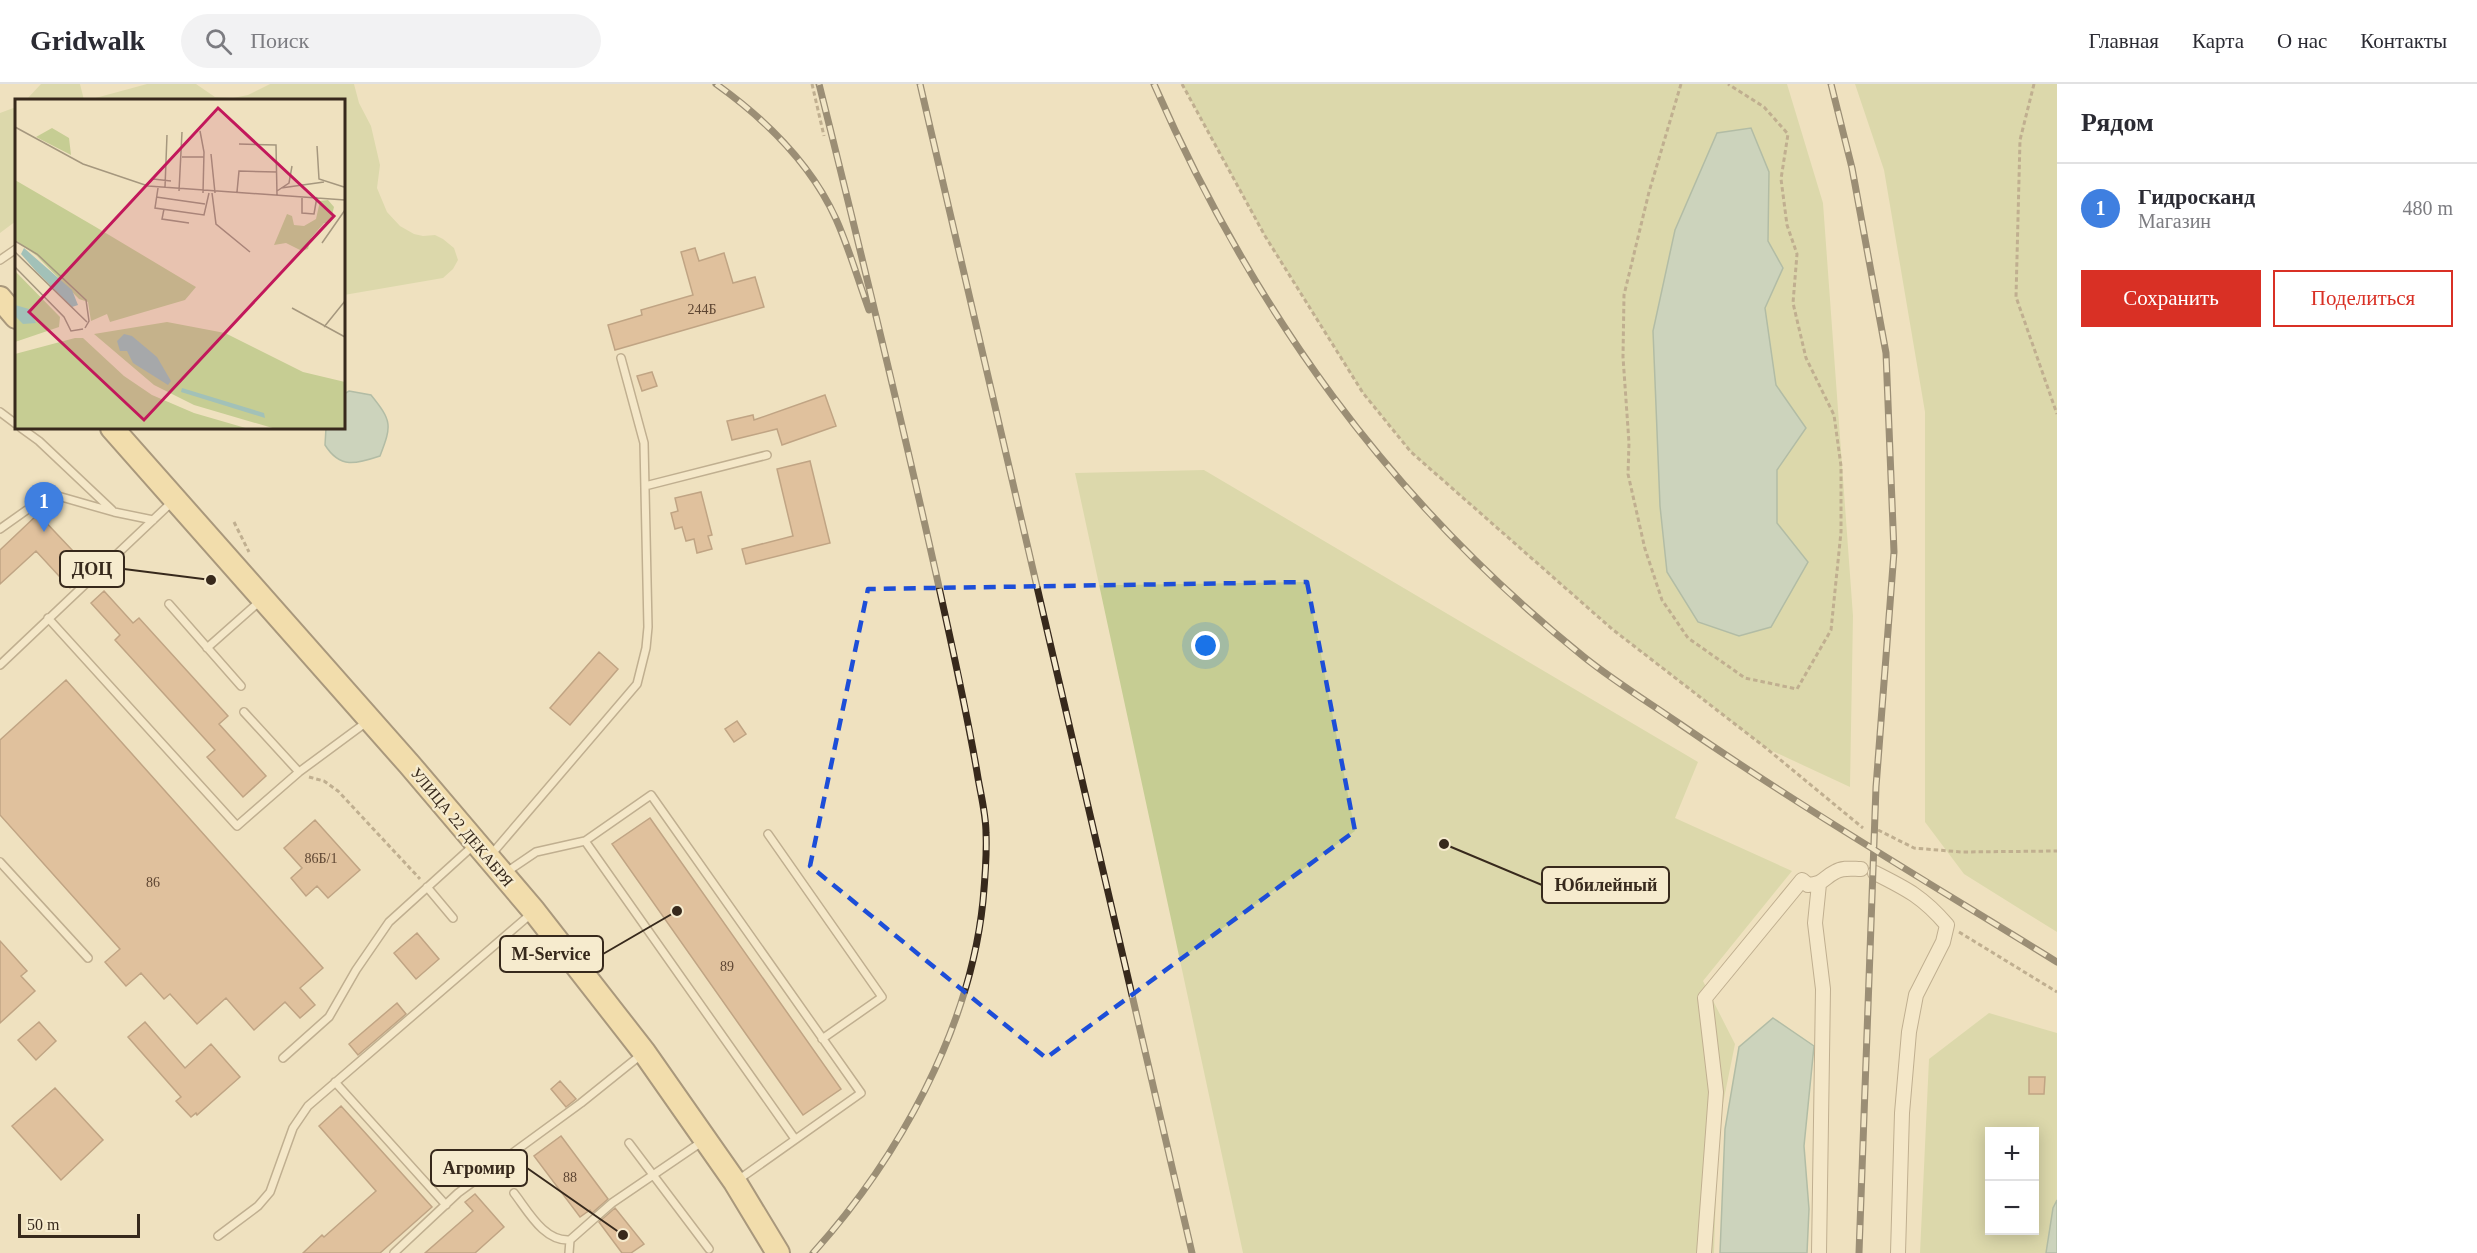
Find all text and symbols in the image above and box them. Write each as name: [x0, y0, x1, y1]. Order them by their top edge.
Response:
search box: [181, 14, 601, 68]
text: Gridwalk: [30, 25, 145, 56]
icon: search: [202, 25, 235, 58]
text: Поиск: [250, 28, 309, 53]
text: Главная: [2089, 29, 2159, 53]
text: Карта: [2192, 29, 2244, 53]
text: О нас: [2277, 29, 2327, 53]
text: Контакты: [2360, 29, 2447, 53]
inset map: [15, 99, 345, 429]
text: Рядом: [2081, 108, 2154, 137]
text: Гидросканд: [2138, 184, 2255, 209]
text: 1: [2096, 197, 2106, 219]
text: 480 m: [2402, 197, 2453, 219]
text: Магазин: [2138, 210, 2211, 232]
button: Сохранить: [2081, 270, 2261, 327]
button: Поделиться: [2273, 270, 2453, 327]
house number: 244Б: [687, 302, 717, 317]
pin: 1: [24, 482, 63, 532]
callout: ДОЦ: [60, 551, 124, 587]
text: ДОЦ: [72, 559, 112, 579]
your location: [1191, 631, 1220, 660]
street label: УЛИЦА 22 ДЕКАБРЯ: [407, 764, 517, 891]
house number: 86Б/1: [305, 851, 337, 866]
callout: Юбилейный: [1542, 867, 1669, 903]
house number: 86: [146, 875, 160, 890]
text: Юбилейный: [1555, 875, 1657, 895]
callout: M-Service: [500, 936, 603, 972]
text: M-Service: [512, 944, 590, 964]
house number: 89: [720, 959, 734, 974]
map controls: [1985, 1127, 2039, 1235]
button: +: [1985, 1127, 2039, 1181]
callout: Агромир: [431, 1150, 527, 1186]
text: Агромир: [443, 1158, 515, 1178]
house number: 88: [563, 1170, 577, 1185]
button: −: [1985, 1181, 2039, 1235]
scale bar: [18, 1211, 140, 1238]
text: 50 m: [27, 1216, 59, 1233]

